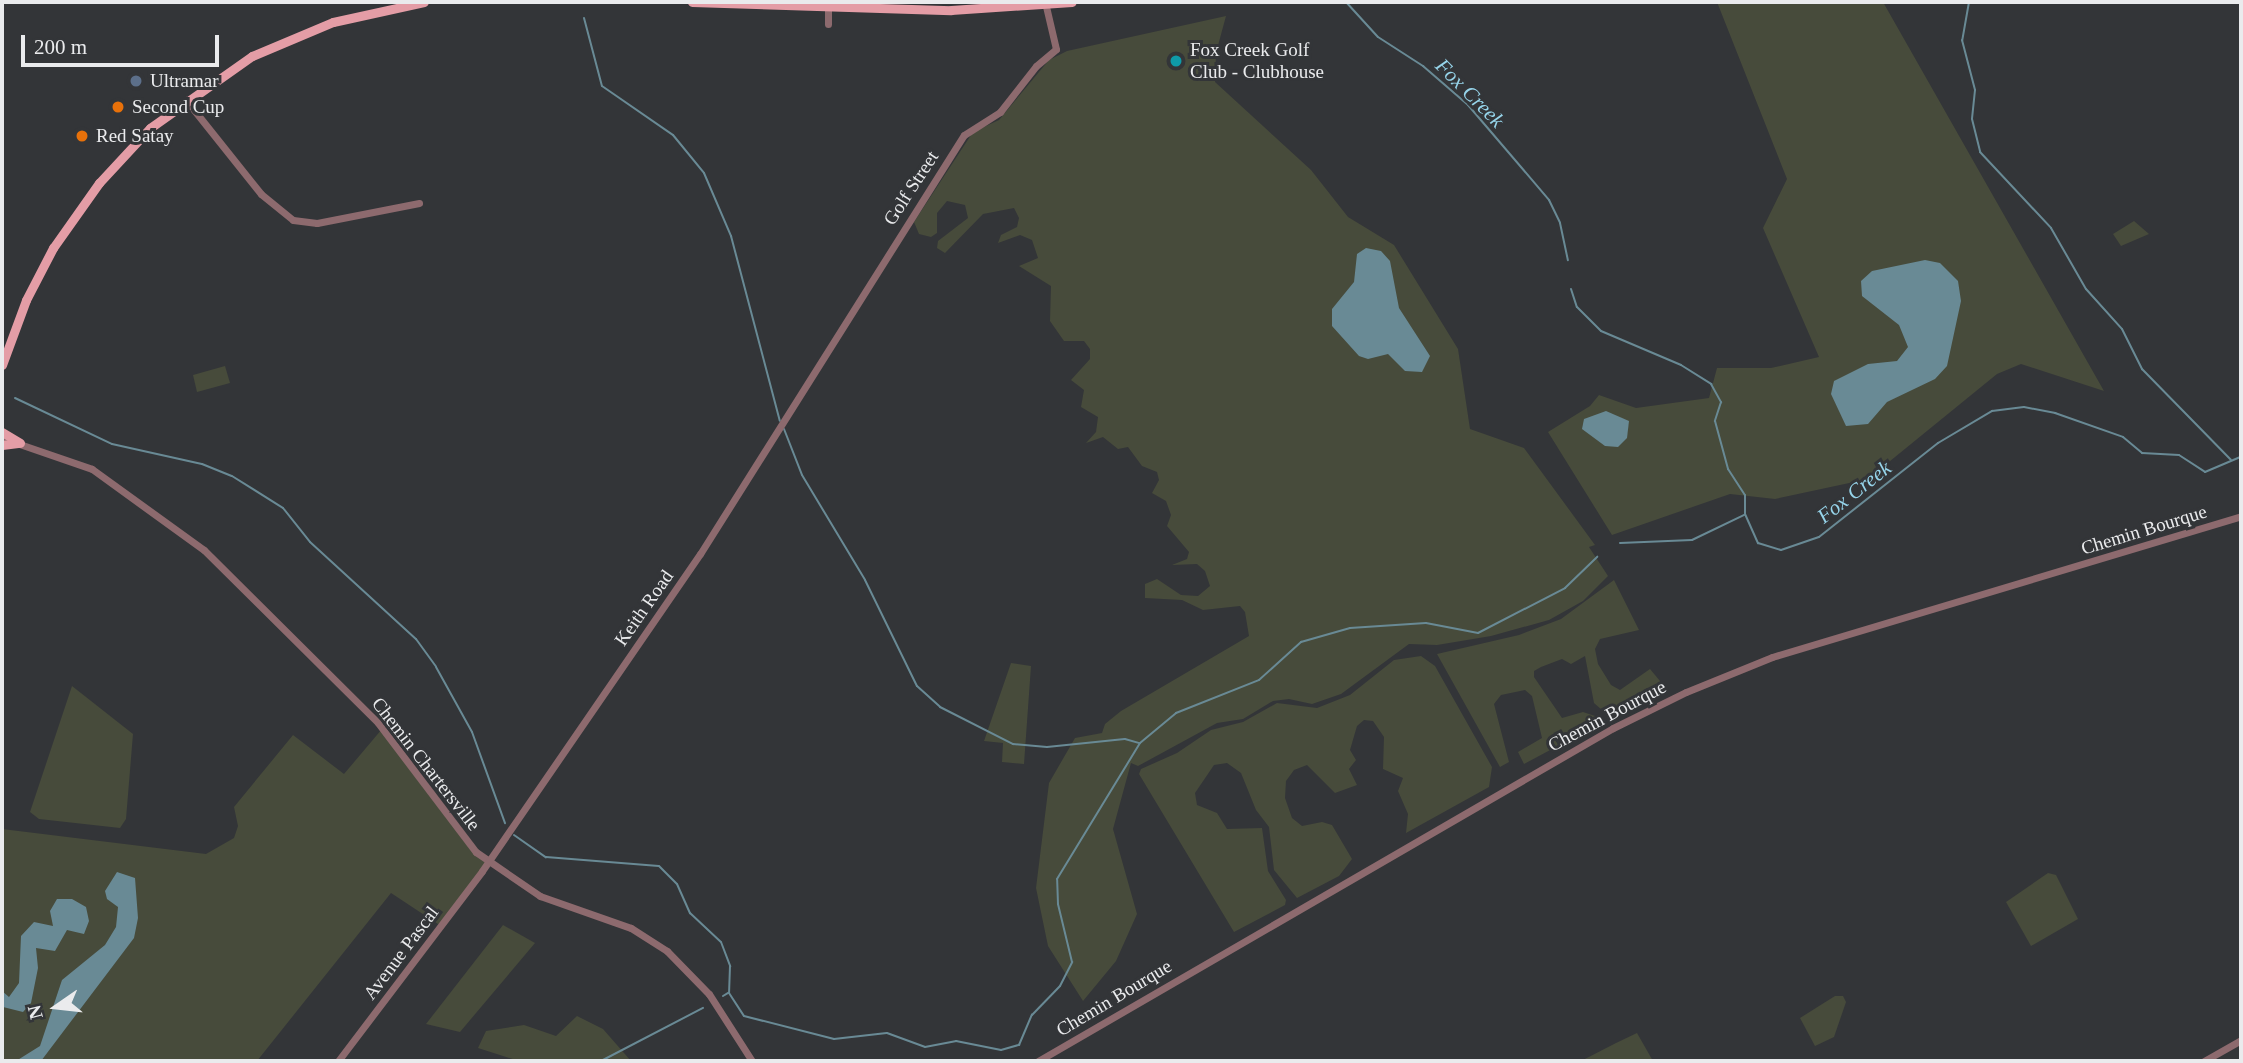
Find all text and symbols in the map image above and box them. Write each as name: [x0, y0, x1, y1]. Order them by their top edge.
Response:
scale bar: [24, 21, 222, 65]
text: 200 m: [34, 35, 87, 59]
place label: Fox Creek Golf Club - Clubhouse: [1190, 39, 1324, 83]
marker: Fox Creek Golf Club - Clubhouse: [1168, 53, 1184, 69]
water label: Fox Creek: [1430, 53, 1510, 133]
place label: Ultramar: [150, 70, 219, 92]
marker: Ultramar: [128, 73, 144, 89]
place label: Second Cup: [132, 96, 224, 118]
marker: Second Cup: [110, 99, 126, 115]
place label: Red Satay: [96, 125, 174, 147]
marker: Red Satay: [74, 128, 90, 144]
street label: Golf Street: [879, 147, 943, 229]
water label: Fox Creek: [1812, 455, 1896, 529]
street label: Chemin Bourque: [2078, 500, 2210, 560]
street label: Keith Road: [610, 566, 678, 650]
street label: Chemin Bourque: [1544, 675, 1670, 757]
street label: Chemin Chartersville: [367, 693, 485, 835]
street label: Avenue Pascal: [359, 902, 443, 1004]
street label: Chemin Bourque: [1052, 955, 1176, 1041]
north arrow: [21, 972, 91, 1042]
text: N: [23, 1003, 47, 1021]

